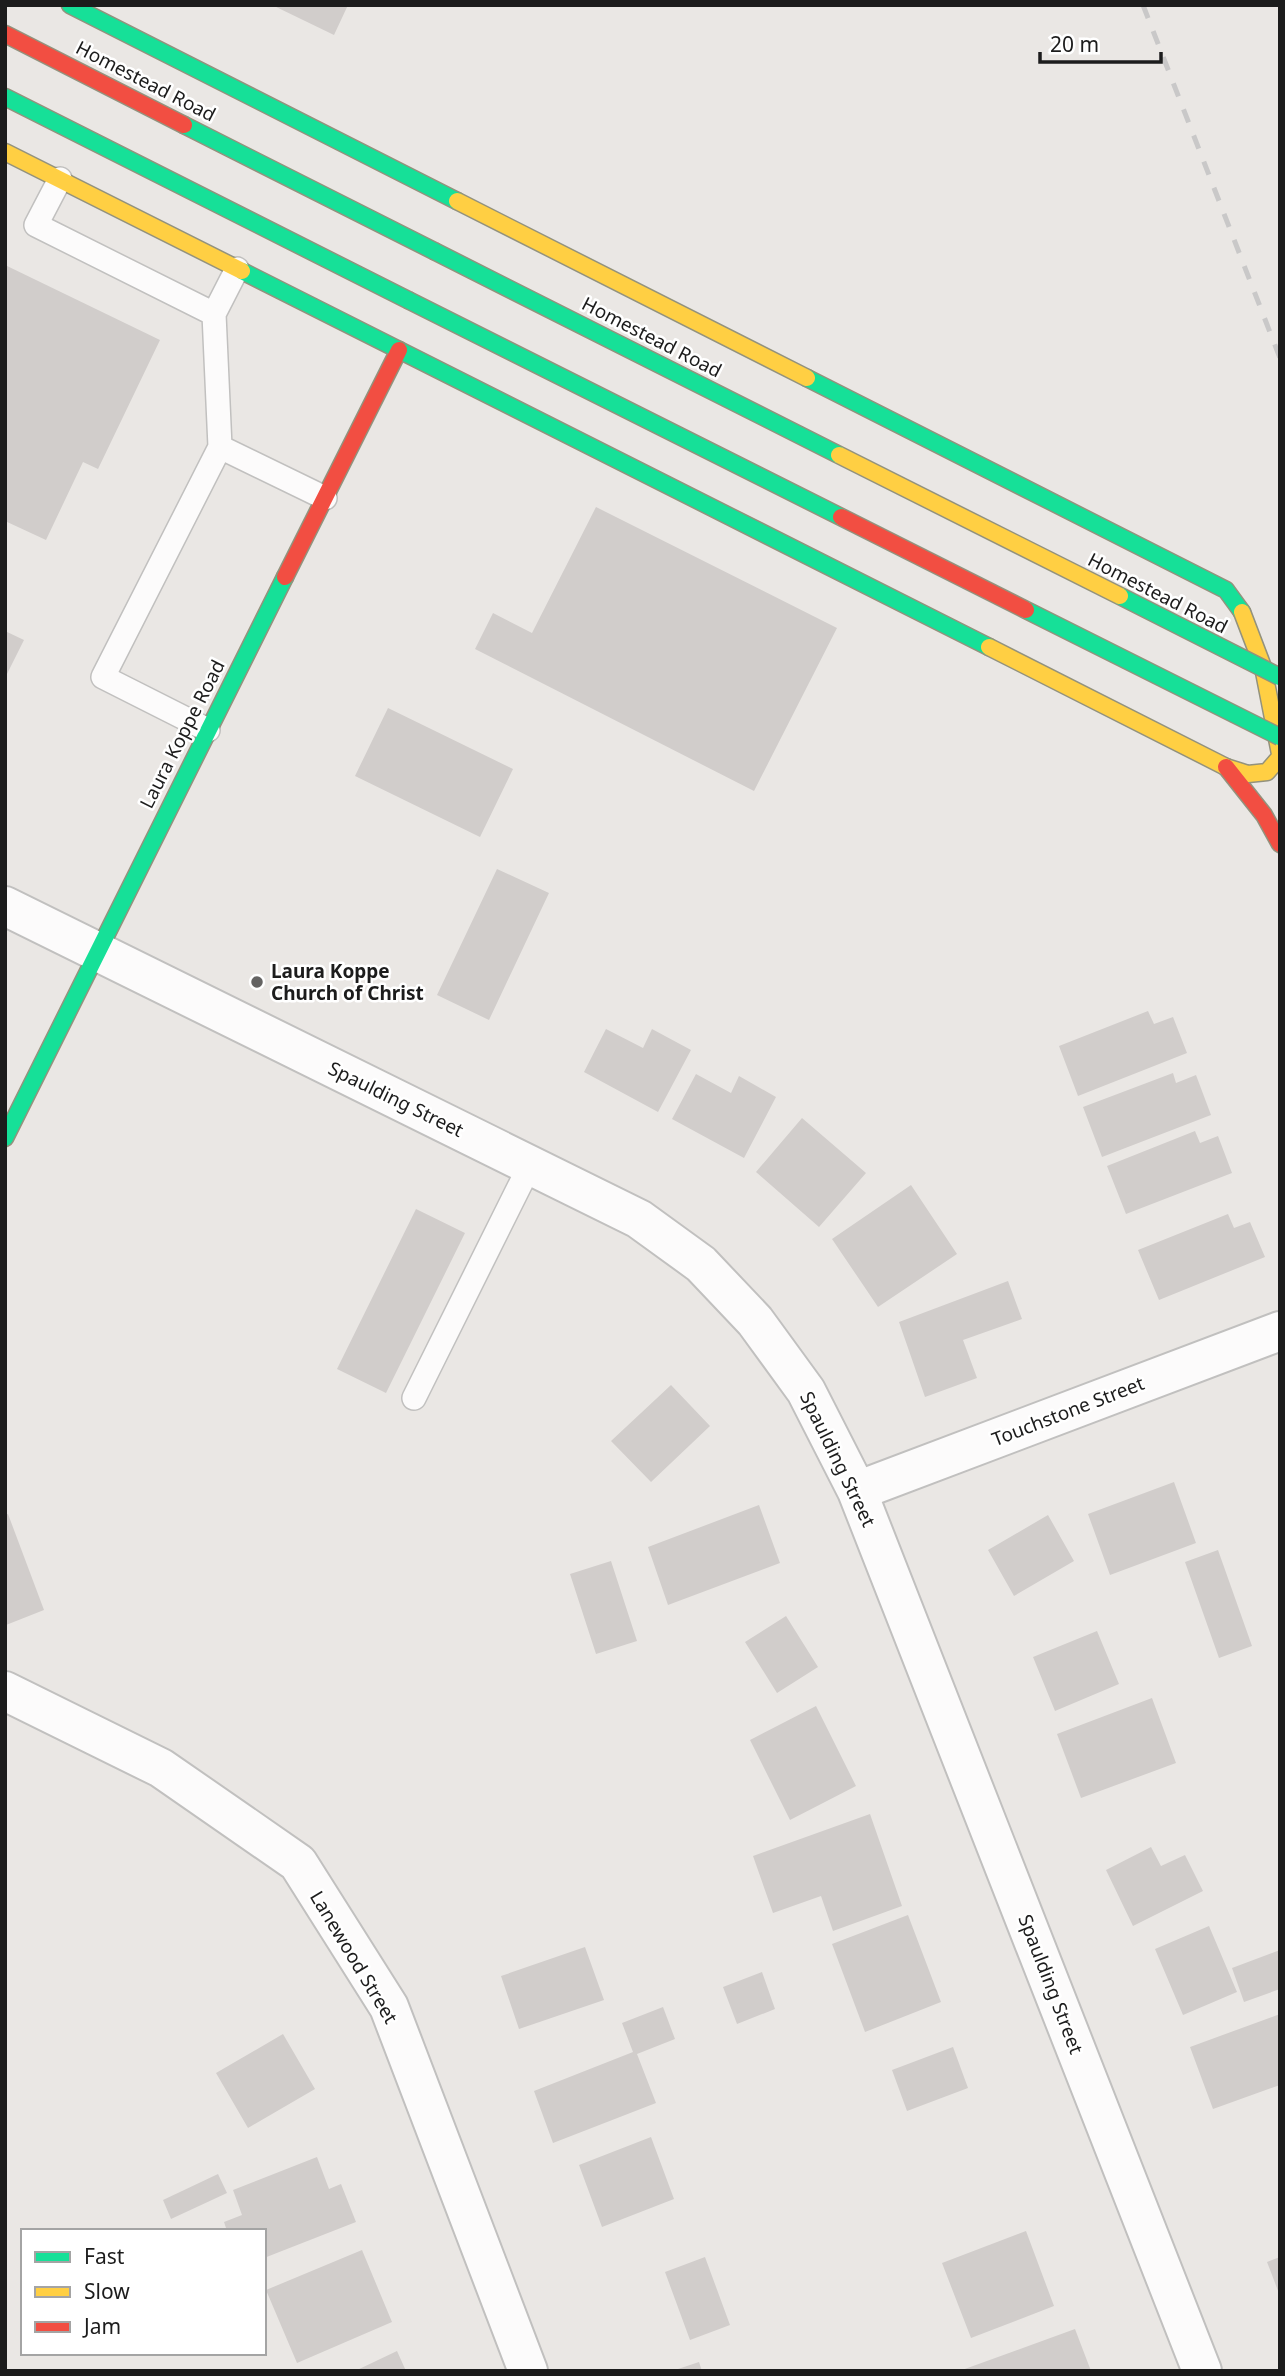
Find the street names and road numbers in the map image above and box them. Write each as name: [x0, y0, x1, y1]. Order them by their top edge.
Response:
street label: Homestead Road: [72, 35, 220, 127]
street label: Homestead Road: [578, 291, 726, 383]
street label: Homestead Road: [1084, 547, 1232, 639]
street label: Laura Koppe Road: [133, 655, 231, 813]
street label: Spaulding Street: [324, 1055, 468, 1143]
street label: Touchstone Street: [988, 1370, 1148, 1452]
street label: Spaulding Street: [794, 1387, 882, 1531]
street label: Lanewood Street: [304, 1886, 404, 2028]
street label: Spaulding Street: [1012, 1911, 1090, 2058]

